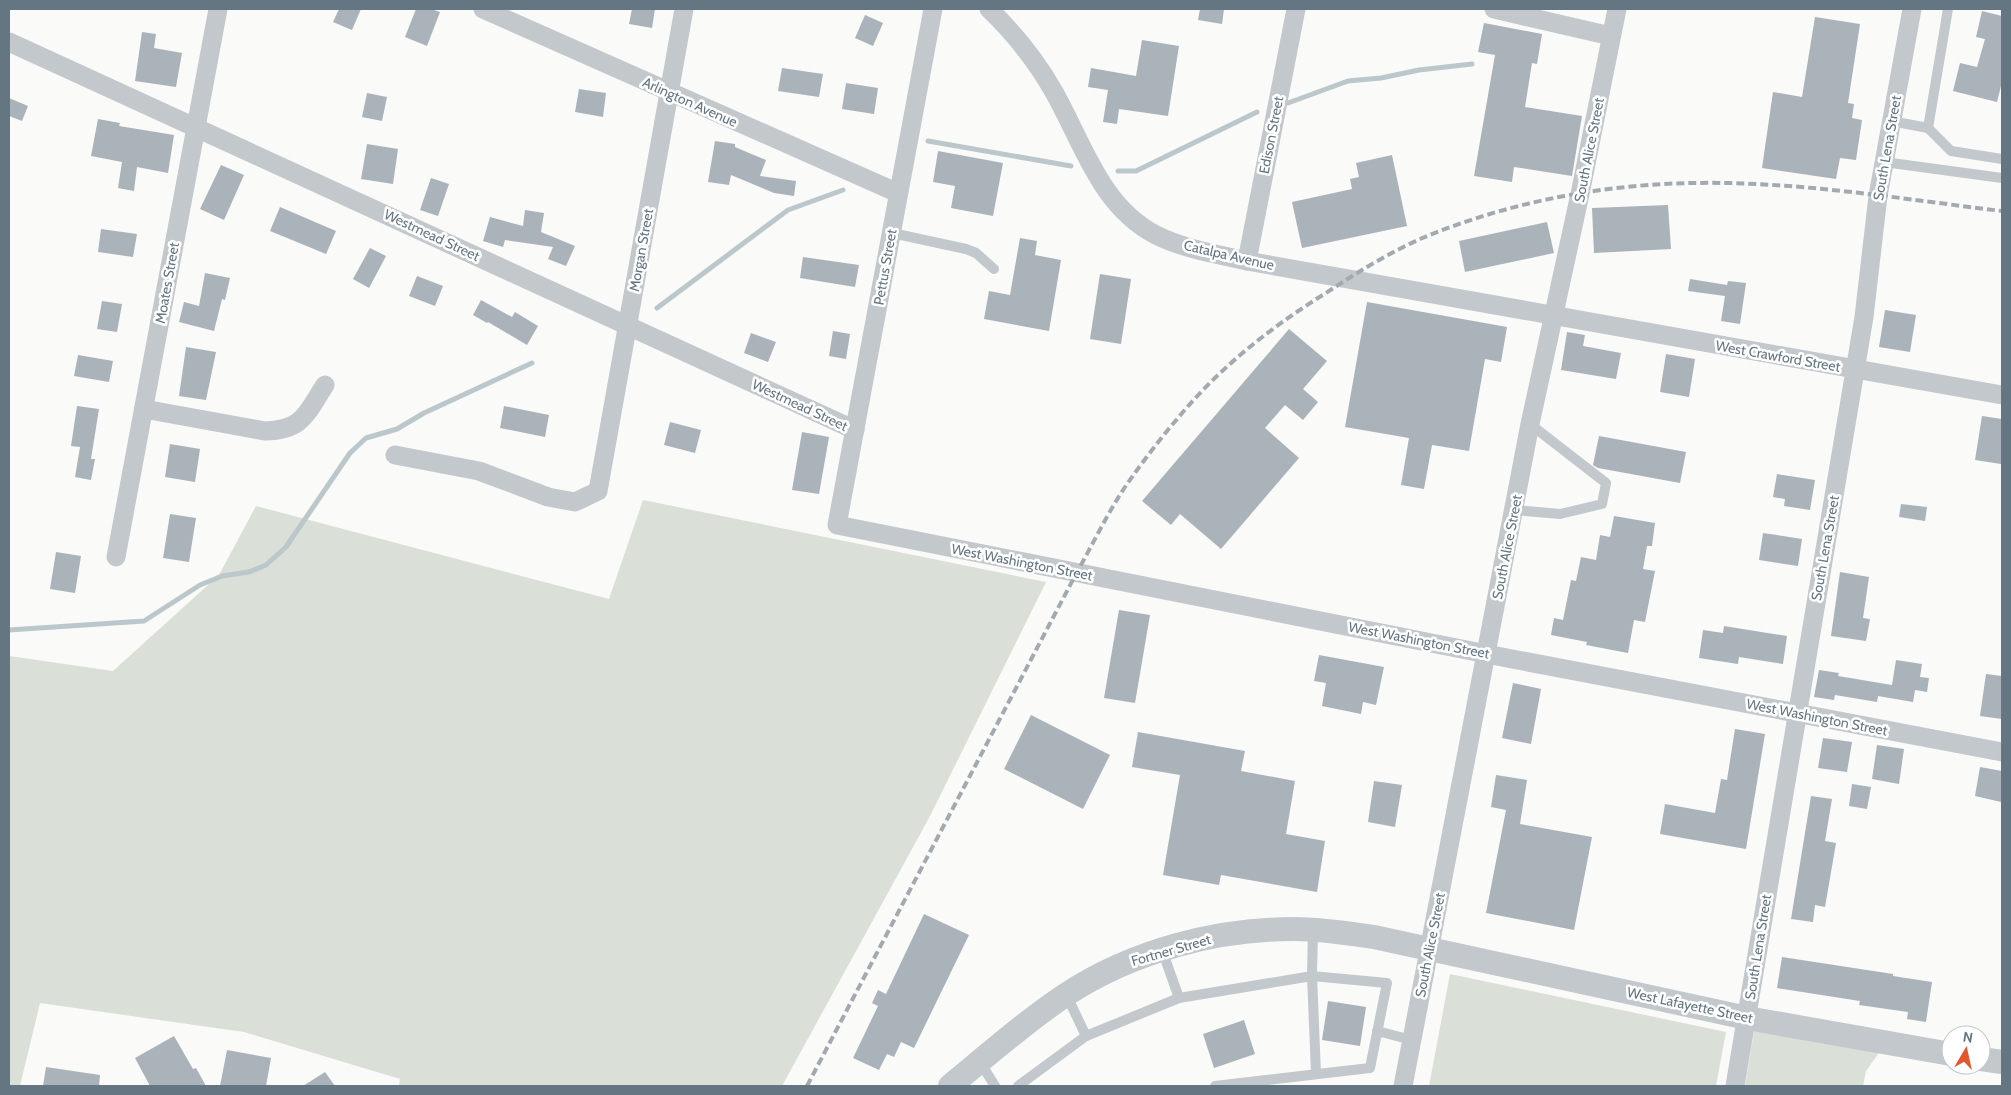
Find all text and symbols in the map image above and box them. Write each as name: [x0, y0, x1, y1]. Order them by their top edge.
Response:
street label: Arlington Avenue: [640, 73, 740, 131]
street label: Edison Street: [1255, 94, 1287, 175]
street label: South Lena Street: [1869, 94, 1905, 202]
street label: South Alice Street: [1570, 96, 1608, 204]
street label: Westmead Street: [381, 205, 483, 265]
street label: Morgan Street: [625, 207, 657, 293]
street label: Pettus Street: [869, 227, 901, 306]
street label: Catalpa Avenue: [1182, 236, 1276, 274]
street label: Moates Street: [151, 241, 183, 325]
street label: West Crawford Street: [1714, 336, 1842, 376]
street label: Westmead Street: [749, 375, 851, 435]
street label: South Alice Street: [1488, 493, 1526, 601]
street label: South Lena Street: [1807, 494, 1843, 602]
street label: West Washington Street: [950, 539, 1094, 585]
street label: West Washington Street: [1347, 617, 1491, 663]
street label: West Washington Street: [1745, 694, 1889, 740]
street label: South Alice Street: [1411, 891, 1449, 999]
street label: South Lena Street: [1741, 893, 1775, 1001]
street label: Fortner Street: [1129, 930, 1213, 970]
street label: West Lafayette Street: [1626, 983, 1755, 1027]
north arrow: [1941, 1025, 1991, 1075]
text: N: [1962, 1027, 1974, 1047]

